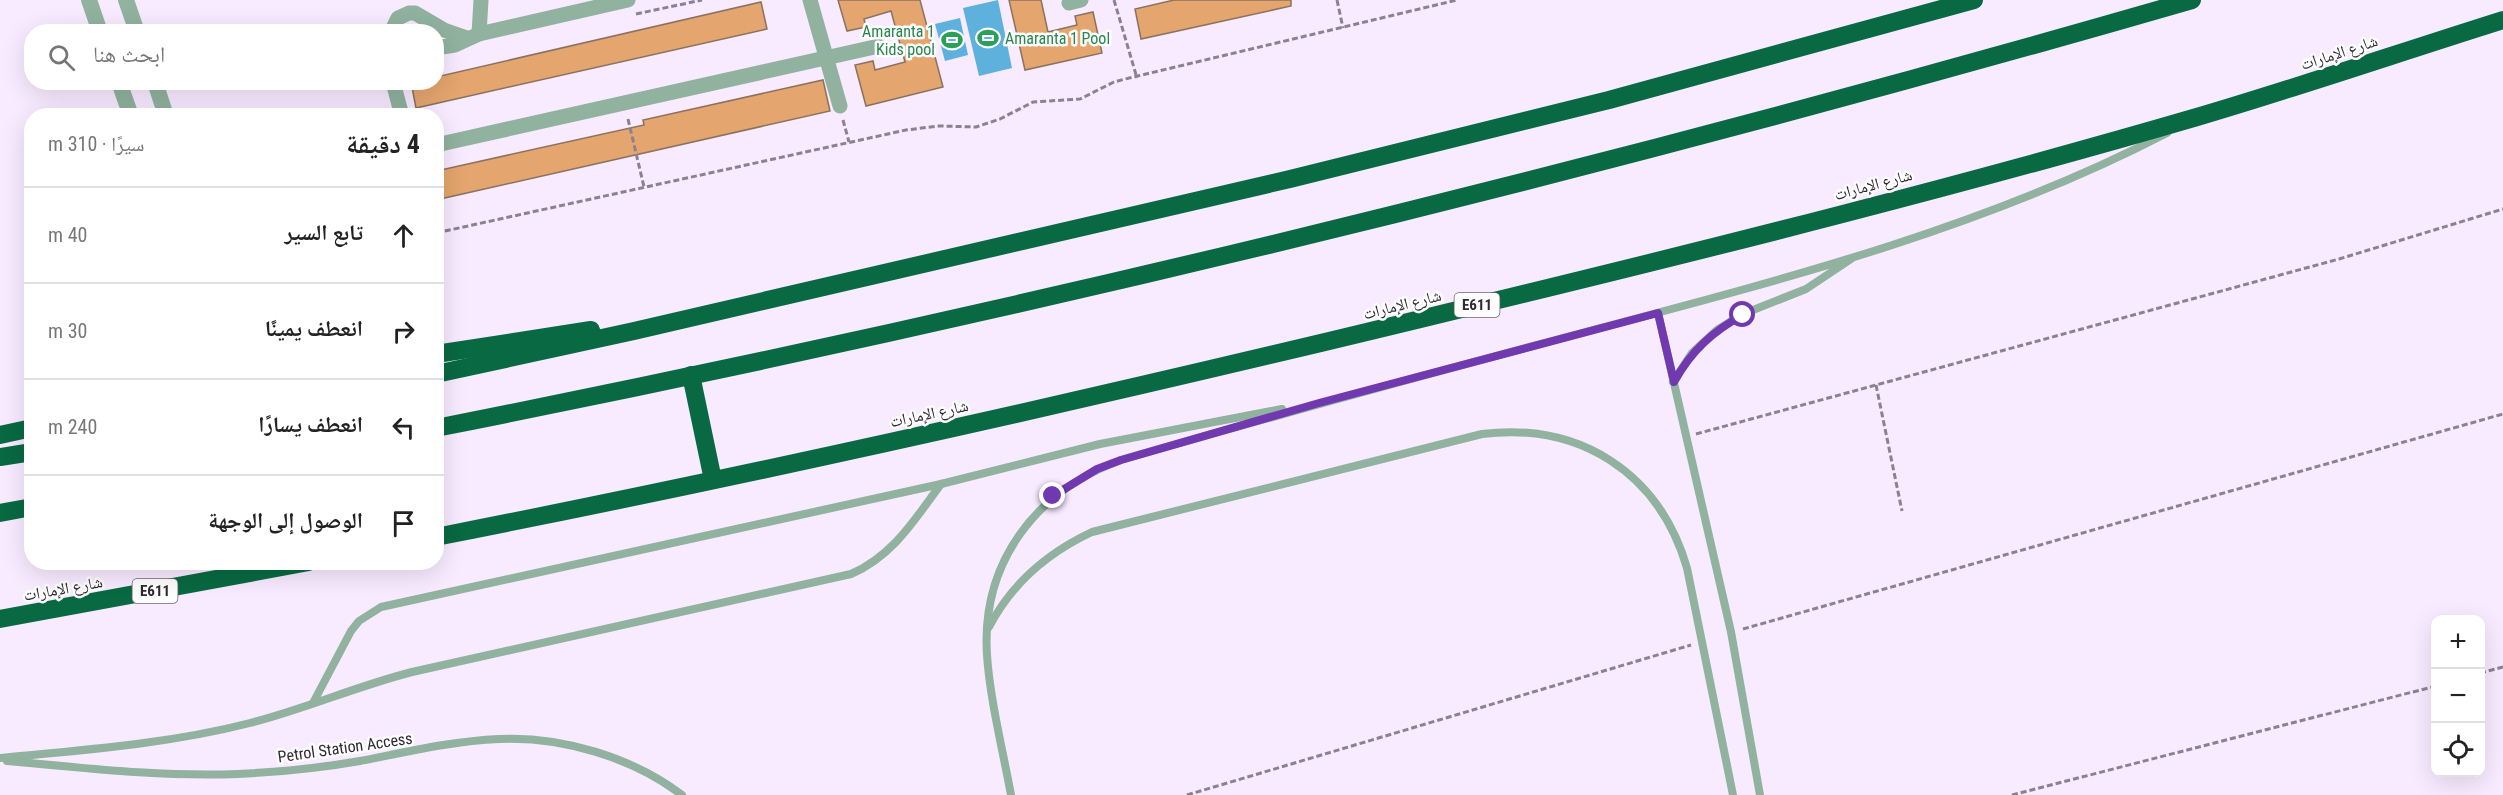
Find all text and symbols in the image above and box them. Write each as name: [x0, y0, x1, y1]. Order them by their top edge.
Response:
place label: Amaranta 1 Kids pool: [862, 22, 935, 59]
search box: [24, 24, 444, 90]
sports icon: Amaranta 1 Pool: [976, 26, 1000, 50]
sports icon: Amaranta 1 Kids pool: [940, 28, 964, 52]
place label: Amaranta 1 Pool: [1005, 29, 1110, 48]
street label: شارع الإمارات: [2298, 31, 2380, 75]
icon: search: [45, 41, 78, 74]
text: ابحث هنا: [93, 42, 165, 67]
text: 4 دقيقة: [346, 129, 420, 159]
text: سيرًا · 310 m: [48, 132, 145, 156]
street label: شارع الإمارات: [1832, 165, 1914, 205]
icon: ahead: [387, 219, 420, 252]
text: تابع السير: [285, 220, 363, 245]
text: 40 m: [48, 223, 87, 247]
street label: شارع الإمارات: [1361, 286, 1443, 324]
road number: E611: [1454, 293, 1500, 317]
route start: [1729, 301, 1755, 327]
icon: right: [387, 315, 420, 348]
text: انعطف يمينًا: [265, 316, 363, 341]
text: 30 m: [48, 319, 87, 343]
street label: شارع الإمارات: [888, 396, 970, 432]
icon: left: [387, 411, 420, 444]
text: انعطف يسارًا: [258, 412, 363, 437]
text: 240 m: [48, 415, 97, 439]
route end: [1039, 482, 1065, 508]
icon: arrive: [387, 507, 420, 540]
text: الوصول إلى الوجهة: [208, 508, 363, 533]
street label: شارع الإمارات: [22, 572, 104, 606]
road number: E611: [132, 579, 178, 603]
map controls: [2431, 615, 2485, 777]
button: +: [2431, 615, 2485, 669]
button: −: [2431, 669, 2485, 723]
button: locate: [2431, 723, 2485, 777]
street label: Petrol Station Access: [277, 729, 414, 766]

